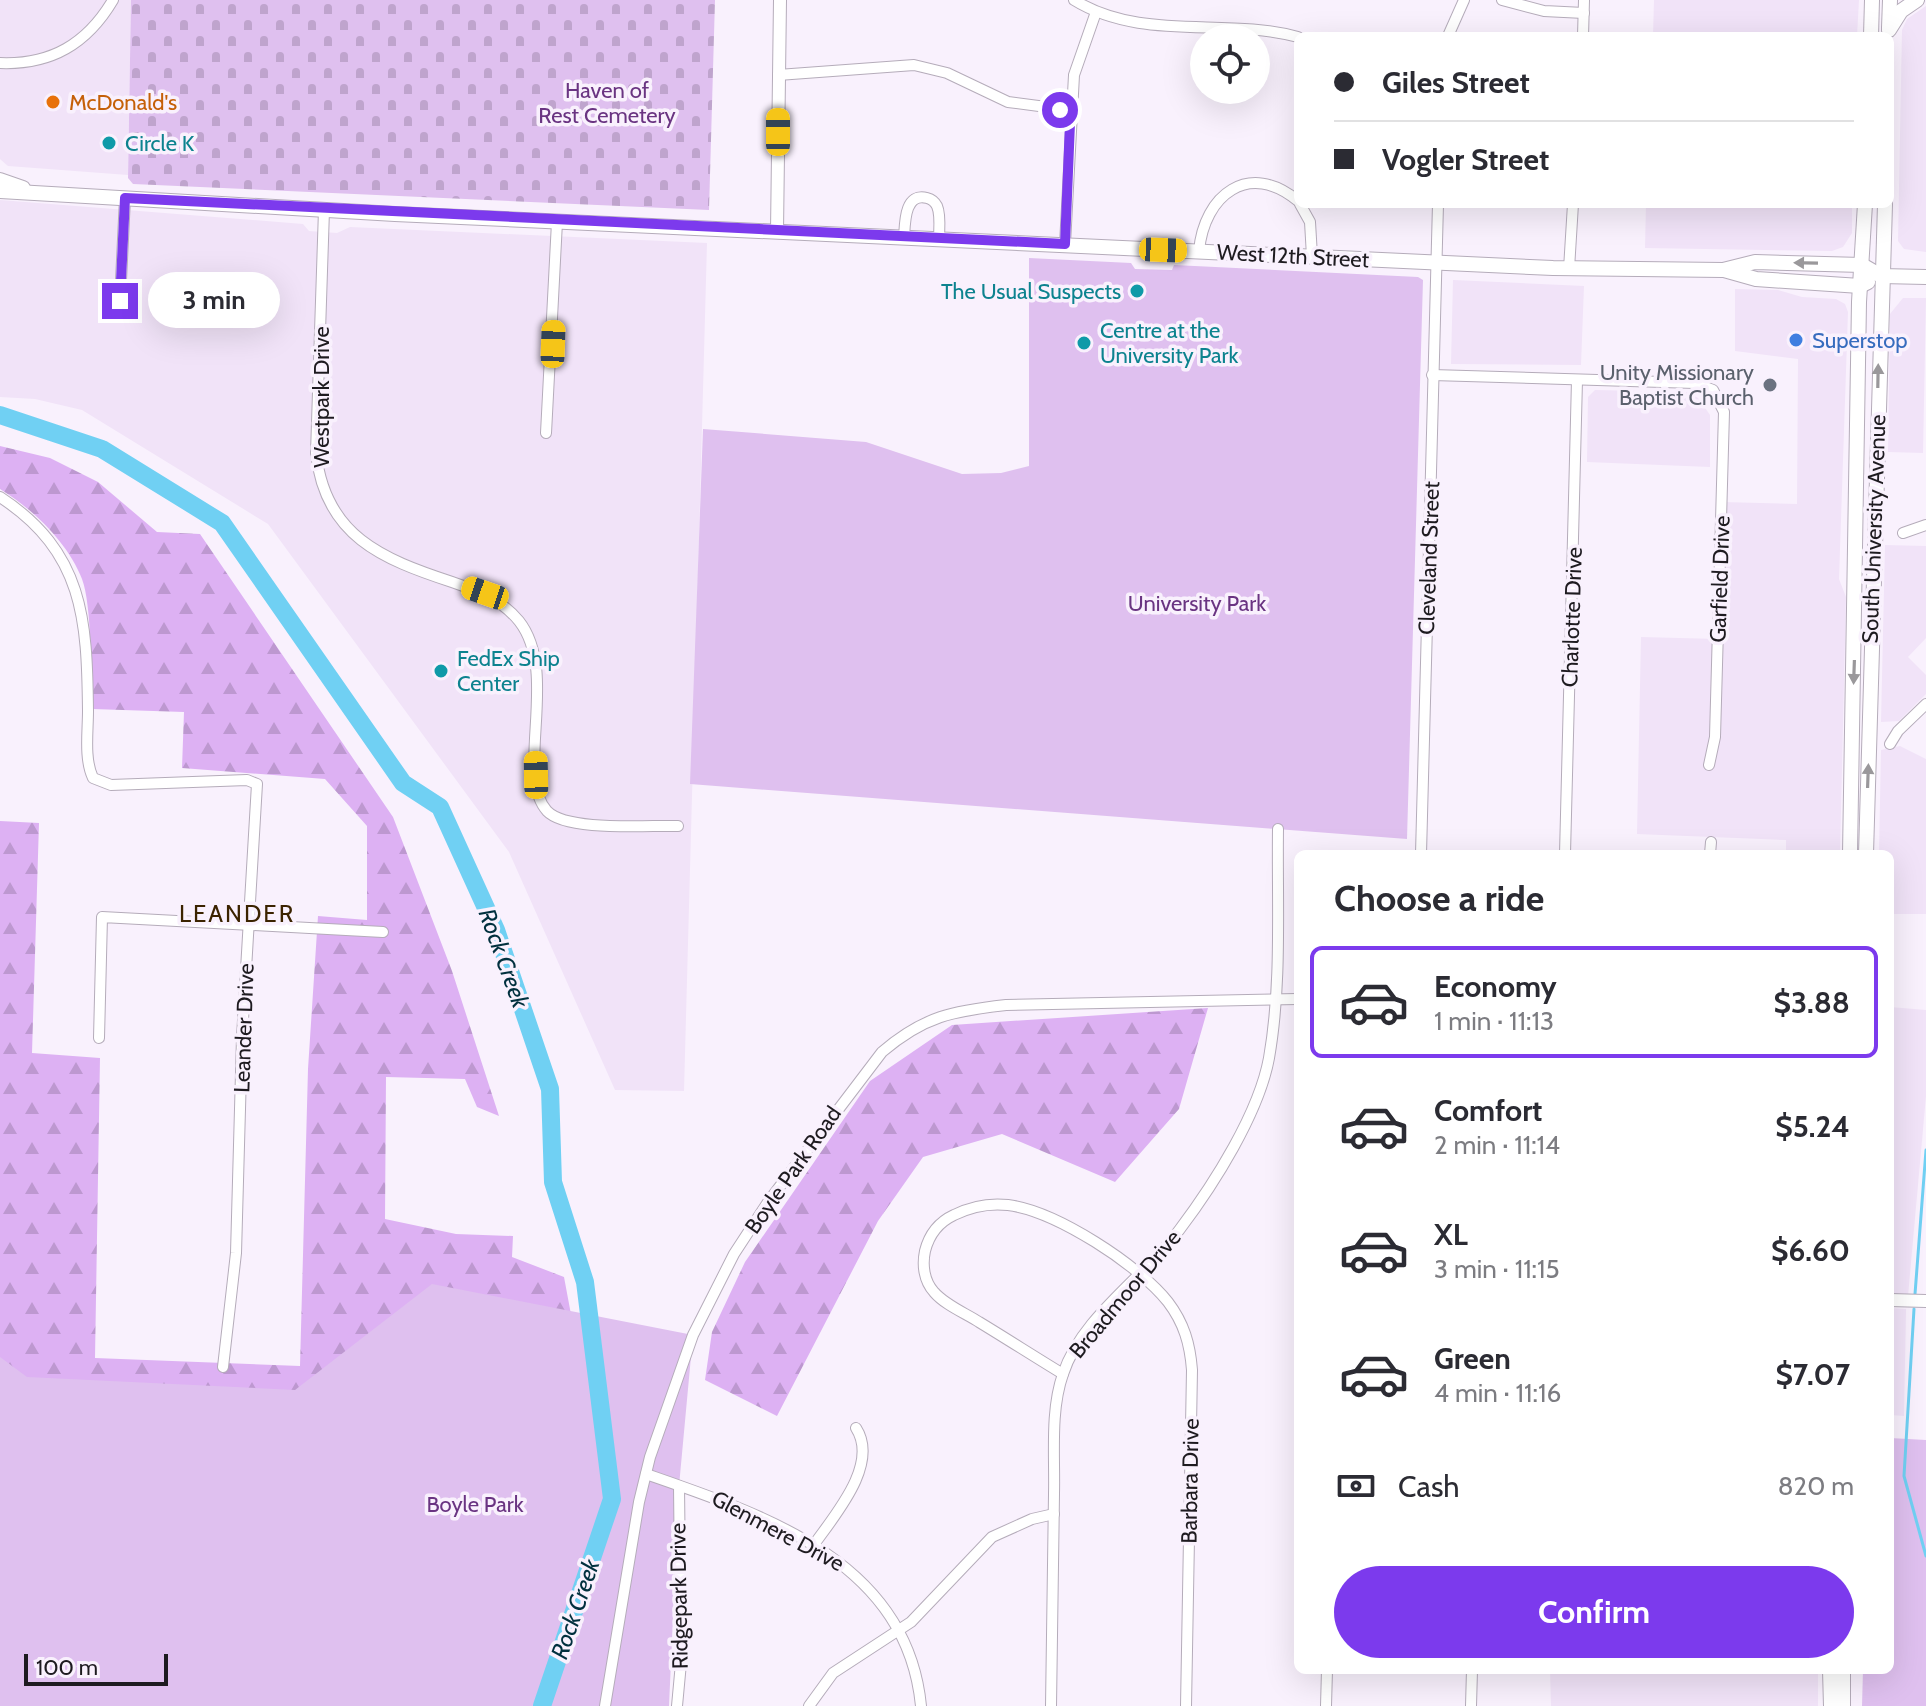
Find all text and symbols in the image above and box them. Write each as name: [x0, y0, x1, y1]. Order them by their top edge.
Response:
map controls: [1190, 24, 1270, 104]
button: locate: [1190, 24, 1270, 104]
text: Giles Street: [1382, 64, 1530, 101]
park label: Haven of Rest Cemetery: [538, 77, 676, 129]
place label: McDonald's: [69, 89, 177, 116]
route start: [1042, 92, 1078, 128]
marker: McDonald's: [44, 93, 62, 111]
car: [766, 108, 790, 156]
place label: Circle K: [125, 130, 195, 157]
marker: Circle K: [100, 134, 118, 152]
text: Vogler Street: [1382, 141, 1549, 178]
car: [1139, 237, 1187, 263]
street label: West 12th Street: [1216, 239, 1370, 273]
one-way arrow: [1793, 257, 1818, 269]
callout: 3 min: [148, 273, 280, 329]
place label: The Usual Suspects: [941, 278, 1121, 305]
marker: The Usual Suspects: [1128, 282, 1146, 300]
route end: [102, 283, 138, 319]
text: 3 min: [182, 284, 246, 316]
place label: Centre at the University Park: [1100, 317, 1238, 369]
car: [540, 320, 566, 368]
street label: Westpark Drive: [308, 326, 335, 468]
place label: Superstop: [1812, 327, 1908, 354]
marker: Superstop: [1787, 331, 1805, 349]
marker: Centre at the University Park: [1075, 334, 1093, 352]
place label: Unity Missionary Baptist Church: [1600, 359, 1754, 411]
one-way arrow: [1872, 363, 1885, 388]
marker: Unity Missionary Baptist Church: [1761, 376, 1779, 394]
street label: South University Avenue: [1857, 414, 1891, 644]
street label: Cleveland Street: [1413, 480, 1445, 635]
street label: Garfield Drive: [1704, 515, 1736, 643]
street label: Charlotte Drive: [1556, 546, 1588, 688]
car: [458, 574, 512, 612]
park label: University Park: [1128, 590, 1266, 617]
place label: FedEx Ship Center: [457, 645, 560, 697]
one-way arrow: [1848, 660, 1861, 685]
marker: FedEx Ship Center: [432, 662, 450, 680]
car: [524, 751, 548, 799]
one-way arrow: [1862, 763, 1875, 788]
text: Choose a ride: [1334, 876, 1544, 920]
district label: LEANDER: [179, 899, 295, 928]
water label: Rock Creek: [473, 904, 536, 1012]
street label: Leander Drive: [228, 963, 260, 1093]
icon: car: [1338, 966, 1410, 1038]
text: Economy: [1434, 968, 1557, 1005]
text: $3.88: [1774, 984, 1850, 1021]
text: 1 min · 11:13: [1434, 1005, 1554, 1037]
icon: car: [1338, 1090, 1410, 1162]
text: Comfort: [1434, 1092, 1542, 1129]
street label: Boyle Park Road: [739, 1101, 847, 1239]
text: $5.24: [1775, 1108, 1850, 1145]
text: 2 min · 11:14: [1434, 1129, 1560, 1161]
icon: car: [1338, 1214, 1410, 1286]
text: XL: [1434, 1216, 1468, 1253]
street label: Broadmoor Drive: [1063, 1224, 1187, 1364]
text: $6.60: [1771, 1232, 1850, 1269]
text: 3 min · 11:15: [1434, 1253, 1560, 1285]
icon: car: [1338, 1338, 1410, 1410]
text: Green: [1434, 1340, 1511, 1377]
text: $7.07: [1775, 1356, 1850, 1393]
text: 4 min · 11:16: [1434, 1377, 1561, 1409]
street label: Barbara Drive: [1175, 1418, 1205, 1544]
icon: cash: [1334, 1464, 1378, 1508]
text: Cash: [1398, 1468, 1460, 1505]
text: 820 m: [1778, 1470, 1854, 1502]
street label: Glenmere Drive: [707, 1485, 849, 1577]
park label: Boyle Park: [426, 1491, 524, 1518]
street label: Ridgepark Drive: [664, 1523, 694, 1669]
water label: Rock Creek: [544, 1555, 606, 1663]
button: Confirm: [1334, 1566, 1854, 1658]
scale bar: [24, 1650, 168, 1686]
text: 100 m: [36, 1654, 98, 1681]

